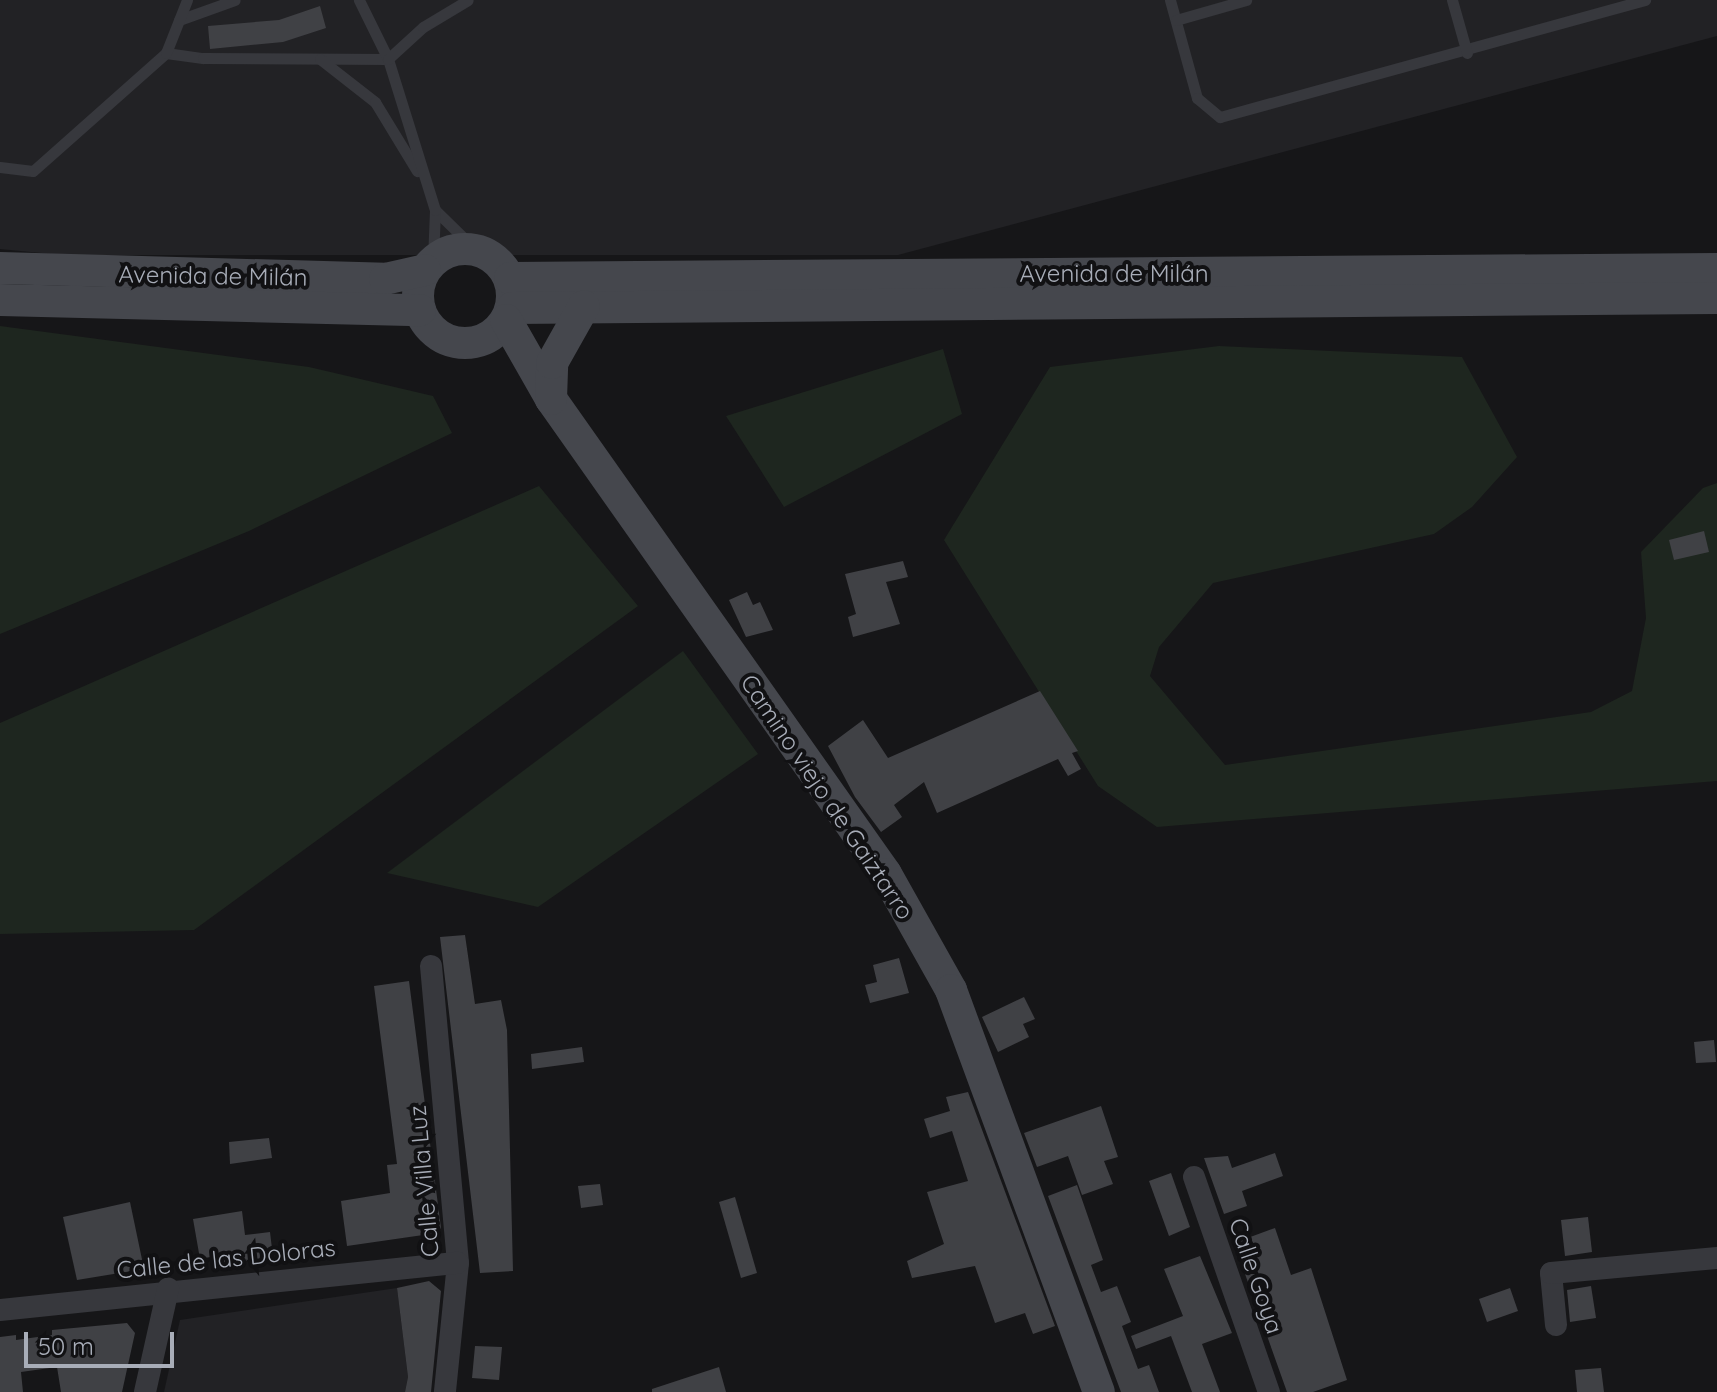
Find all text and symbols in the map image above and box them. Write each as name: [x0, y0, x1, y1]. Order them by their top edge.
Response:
street label: Avenida de Milán: [118, 260, 308, 292]
street label: Avenida de Milán: [1019, 260, 1209, 288]
street label: Camino viejo de Gaiztarro: [734, 669, 920, 925]
street label: Calle Villa Luz: [403, 1104, 445, 1258]
street label: Calle Goya: [1223, 1214, 1289, 1338]
street label: Calle de las Doloras: [115, 1233, 337, 1285]
scale bar: [28, 1316, 178, 1366]
text: 50 m: [38, 1331, 94, 1361]

